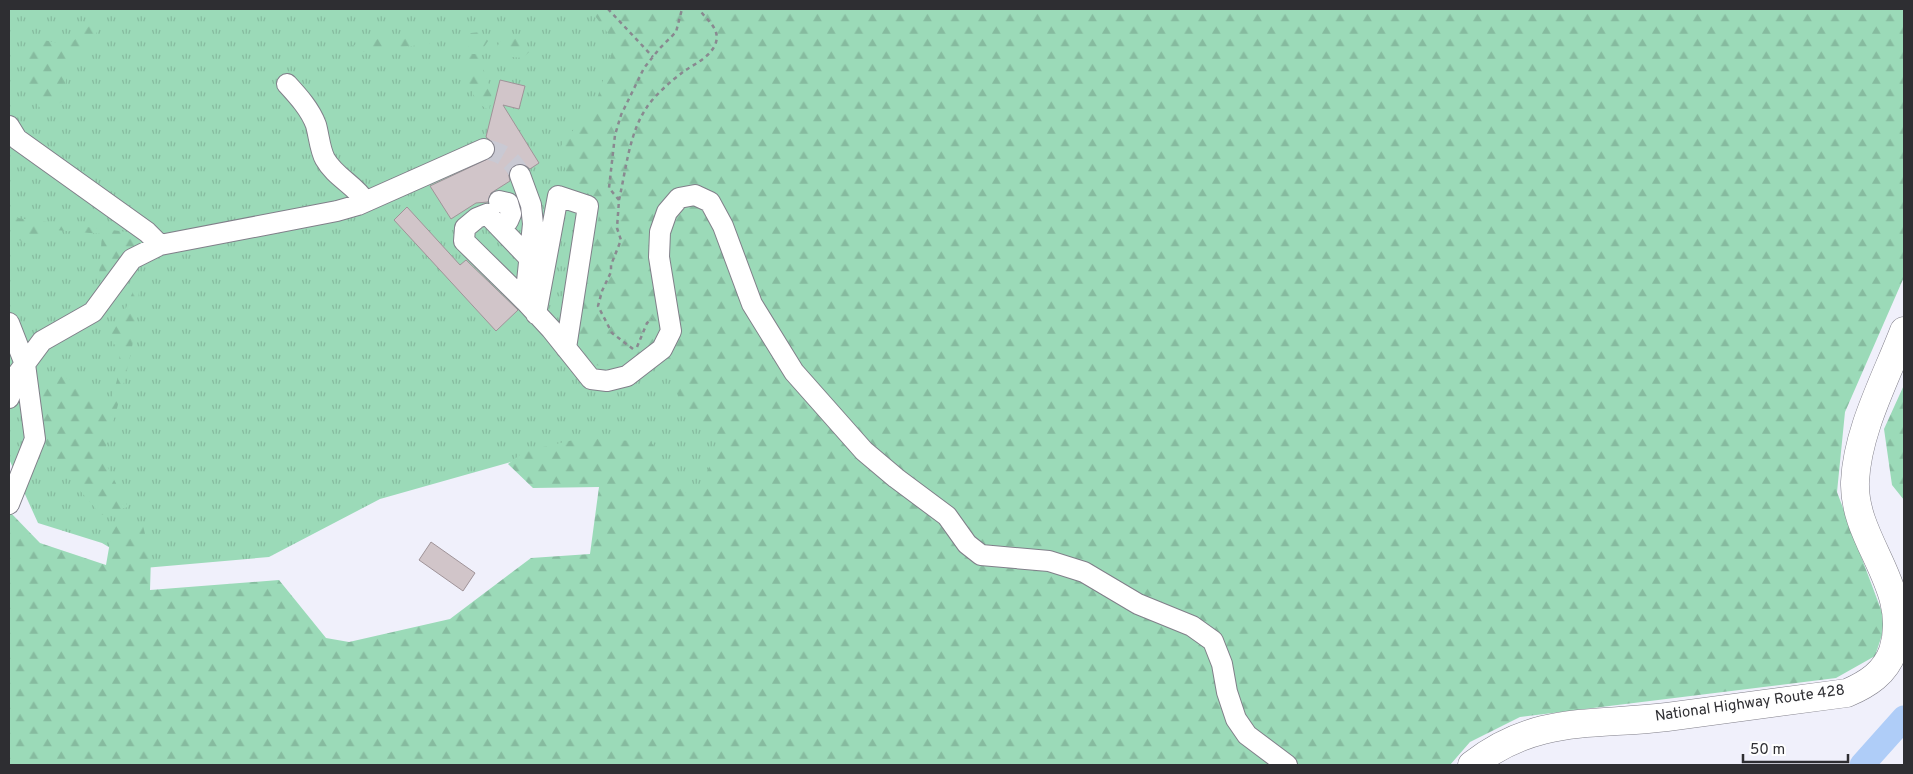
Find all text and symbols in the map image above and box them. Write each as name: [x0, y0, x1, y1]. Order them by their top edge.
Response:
street label: National Highway Route 428: [1654, 681, 1846, 727]
scale bar: [1743, 732, 1848, 764]
text: 50 m: [1750, 741, 1785, 760]

